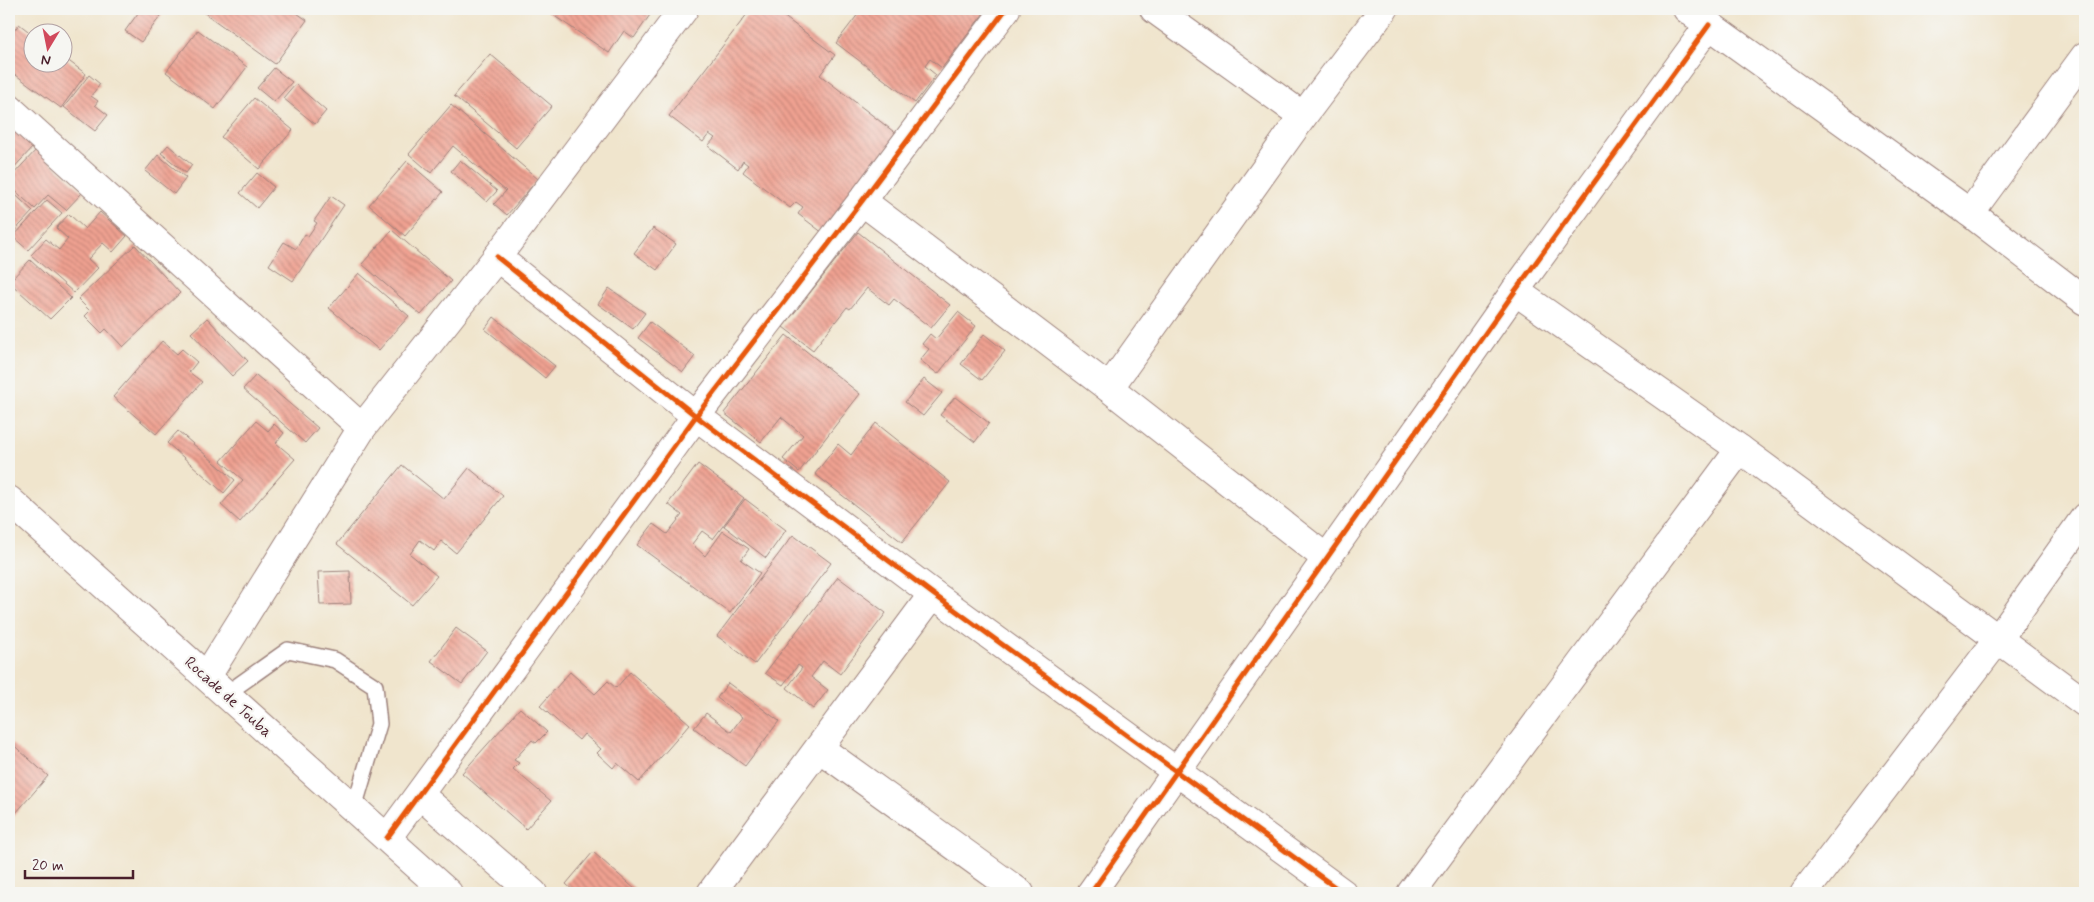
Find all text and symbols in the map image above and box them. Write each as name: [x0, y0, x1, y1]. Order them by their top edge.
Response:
north arrow: [22, 22, 72, 72]
text: N: [40, 50, 52, 69]
street label: Rocade de Touba: [180, 652, 276, 742]
scale bar: [25, 847, 132, 879]
text: 20 m: [32, 856, 64, 876]

